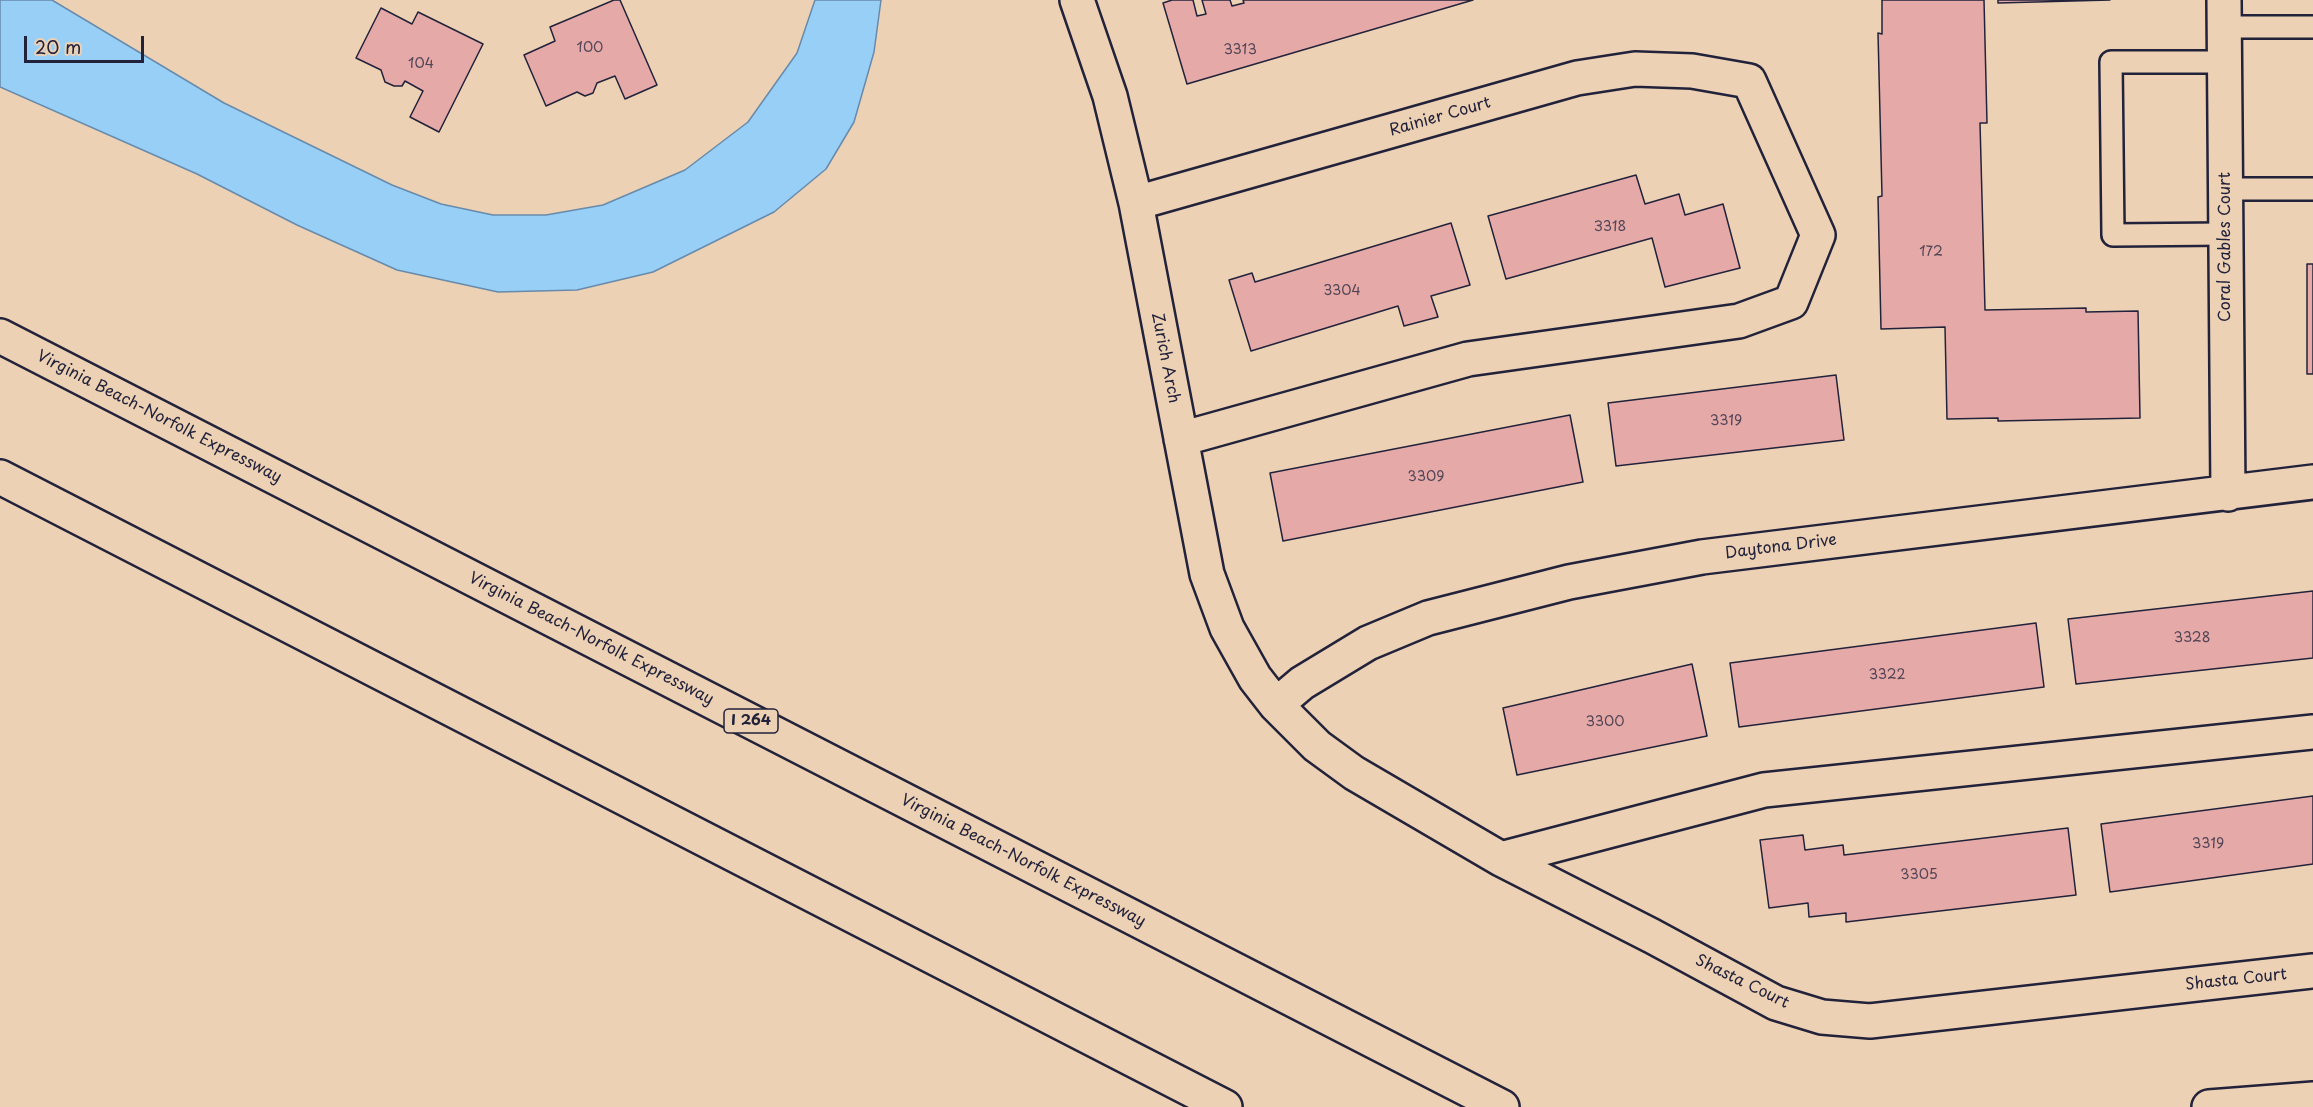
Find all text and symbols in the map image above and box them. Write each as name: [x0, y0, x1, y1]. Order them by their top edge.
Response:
scale bar: [27, 24, 147, 62]
text: 20 m: [35, 33, 81, 60]
house number: 100: [577, 40, 603, 56]
house number: 3313: [1223, 42, 1257, 58]
house number: 104: [408, 56, 434, 72]
street label: Rainier Court: [1387, 93, 1493, 141]
street label: Coral Gables Court: [2216, 172, 2236, 322]
house number: 3318: [1594, 219, 1626, 235]
house number: 172: [1919, 244, 1943, 260]
house number: 3304: [1323, 283, 1361, 299]
street label: Zurich Arch: [1147, 311, 1183, 405]
street label: Virginia Beach-Norfolk Expressway: [33, 347, 285, 487]
house number: 3319: [1710, 413, 1742, 429]
house number: 3309: [1408, 469, 1444, 485]
street label: Daytona Drive: [1724, 531, 1838, 563]
street label: Virginia Beach-Norfolk Expressway: [465, 569, 717, 709]
house number: 3328: [2174, 630, 2210, 646]
house number: 3322: [1868, 667, 1906, 683]
road number: I 264: [724, 709, 778, 733]
house number: 3300: [1585, 714, 1625, 730]
street label: Virginia Beach-Norfolk Expressway: [897, 791, 1149, 931]
house number: 3319: [2192, 836, 2224, 852]
house number: 3305: [1900, 867, 1938, 883]
street label: Shasta Court: [1692, 951, 1792, 1013]
street label: Shasta Court: [2184, 965, 2288, 995]

